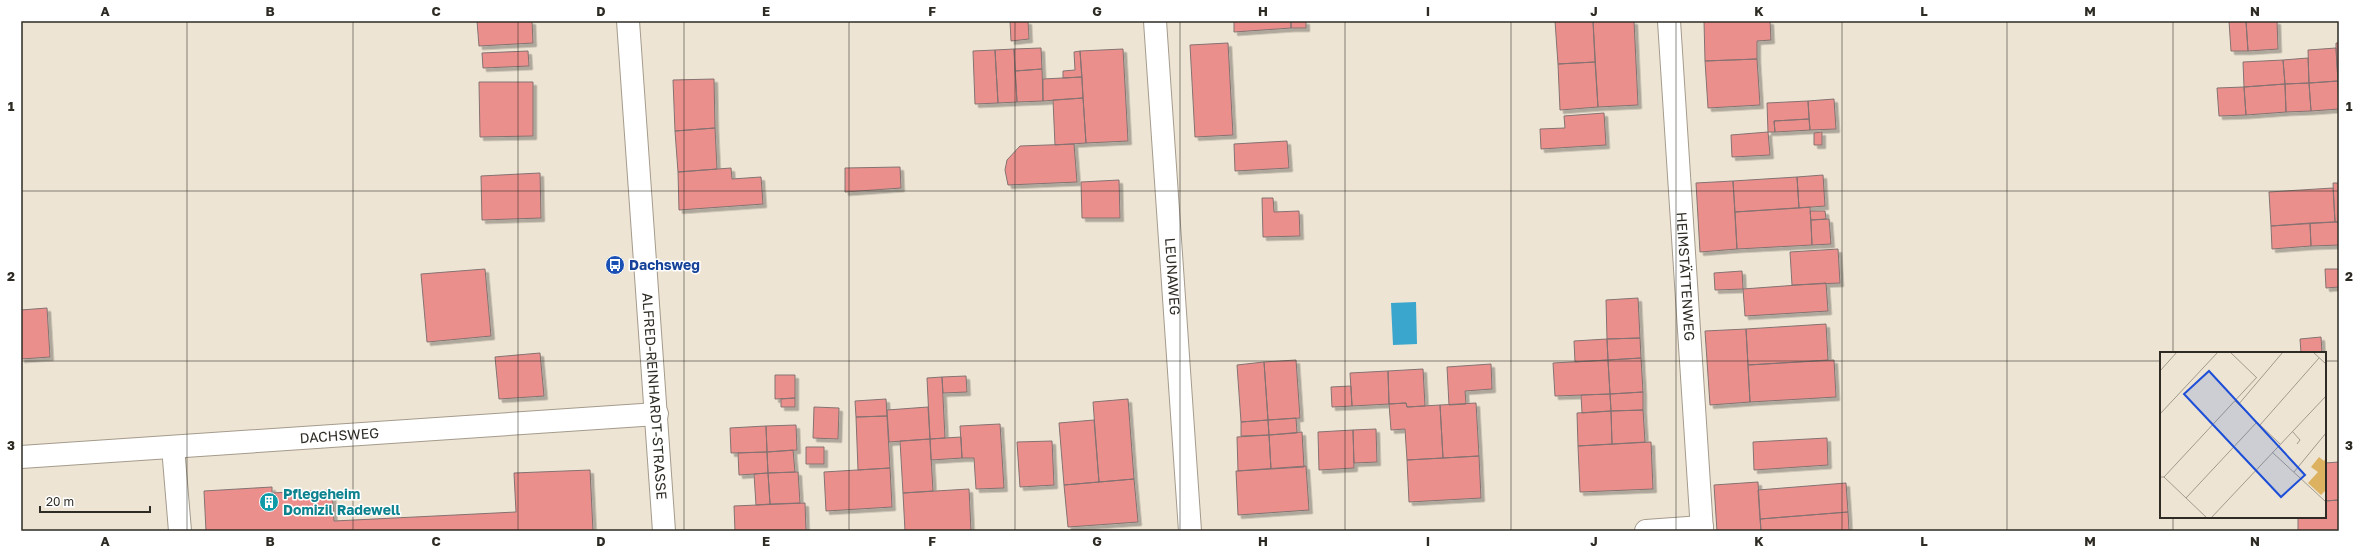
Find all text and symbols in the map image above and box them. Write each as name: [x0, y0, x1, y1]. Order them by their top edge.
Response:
text: A: [100, 3, 110, 19]
text: B: [265, 3, 275, 19]
text: C: [431, 3, 441, 19]
text: D: [596, 3, 606, 19]
text: E: [762, 3, 770, 19]
text: F: [928, 3, 936, 19]
text: G: [1092, 3, 1102, 19]
text: H: [1258, 3, 1268, 19]
text: I: [1426, 3, 1430, 19]
text: J: [1590, 3, 1598, 19]
text: K: [1754, 3, 1764, 19]
text: L: [1920, 3, 1928, 19]
text: M: [2084, 3, 2096, 19]
text: N: [2250, 3, 2260, 19]
text: 1: [8, 98, 15, 114]
text: 1: [2346, 98, 2353, 114]
street label: HEIMSTÄTTENWEG: [1673, 211, 1699, 342]
street label: LEUNAWEG: [1162, 237, 1184, 316]
bus stop icon: Dachsweg: [604, 254, 626, 276]
place label: Dachsweg: [629, 256, 700, 273]
text: 2: [7, 268, 15, 284]
text: 2: [2345, 268, 2353, 284]
street label: ALFRED-REINHARDT-STRASSE: [639, 292, 671, 500]
inset map: [2160, 352, 2326, 518]
street label: DACHSWEG: [299, 424, 380, 446]
text: 3: [7, 437, 15, 453]
text: 3: [2345, 437, 2353, 453]
place label: Pflegeheim Domizil Radewell: [283, 485, 401, 518]
scale bar: [40, 488, 150, 514]
building icon: Pflegeheim Domizil Radewell: [258, 491, 280, 513]
text: 20 m: [46, 494, 74, 509]
text: A: [100, 533, 110, 549]
text: B: [265, 533, 275, 549]
text: C: [431, 533, 441, 549]
text: D: [596, 533, 606, 549]
text: E: [762, 533, 770, 549]
text: F: [928, 533, 936, 549]
text: G: [1092, 533, 1102, 549]
text: H: [1258, 533, 1268, 549]
text: I: [1426, 533, 1430, 549]
text: J: [1590, 533, 1598, 549]
text: K: [1754, 533, 1764, 549]
text: L: [1920, 533, 1928, 549]
text: M: [2084, 533, 2096, 549]
text: N: [2250, 533, 2260, 549]

